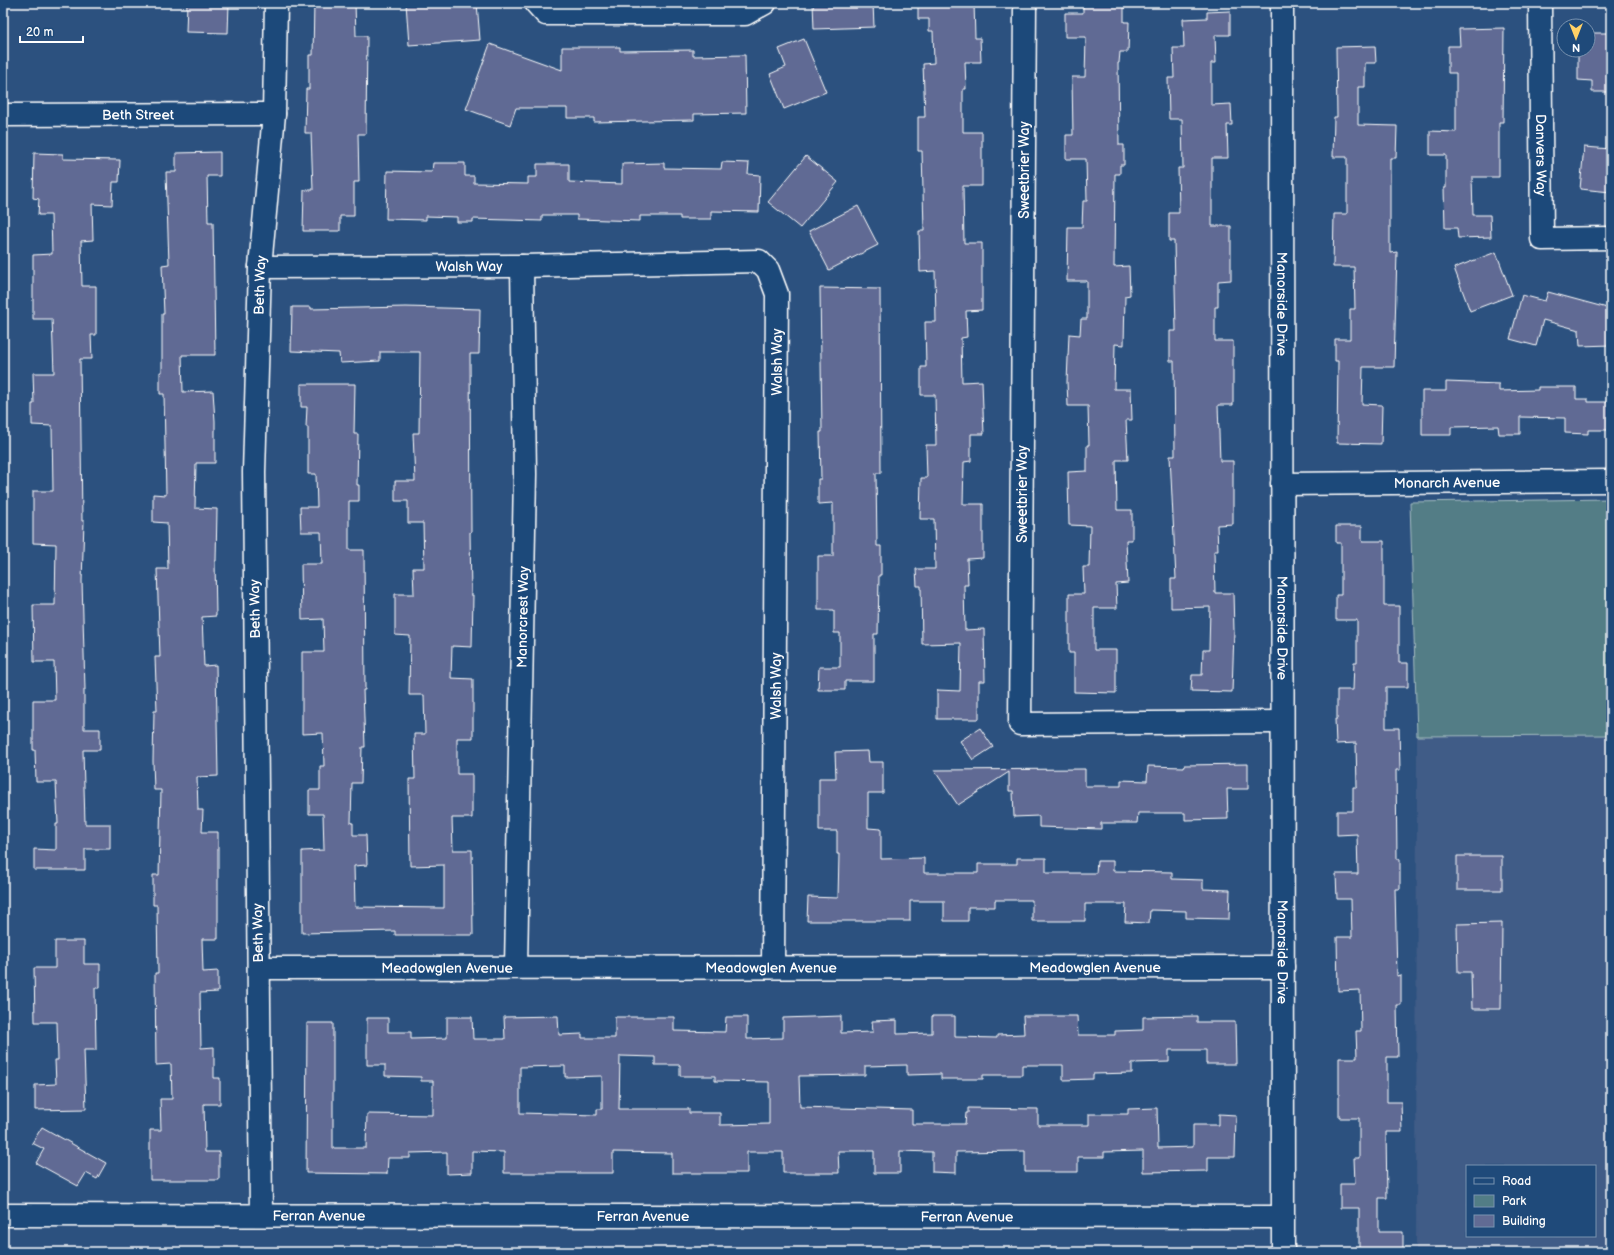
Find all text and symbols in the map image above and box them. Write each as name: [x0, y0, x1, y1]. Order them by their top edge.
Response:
scale bar: [20, 18, 83, 44]
north arrow: [1556, 18, 1596, 58]
text: 20 m: [26, 25, 53, 40]
text: N: [1572, 41, 1580, 54]
street label: Beth Street: [102, 106, 175, 123]
street label: Danvers Way: [1532, 114, 1550, 197]
street label: Sweetbrier Way: [1016, 120, 1033, 219]
street label: Manorside Drive: [1274, 252, 1291, 356]
street label: Beth Way: [250, 254, 270, 315]
street label: Walsh Way: [435, 258, 503, 275]
street label: Walsh Way: [769, 328, 786, 396]
street label: Sweetbrier Way: [1014, 444, 1031, 543]
street label: Monarch Avenue: [1394, 474, 1500, 491]
street label: Manorcrest Way: [513, 565, 532, 668]
street label: Manorside Drive: [1274, 576, 1291, 680]
street label: Beth Way: [246, 578, 264, 639]
street label: Walsh Way: [768, 652, 785, 720]
street label: Manorside Drive: [1274, 900, 1291, 1004]
street label: Beth Way: [249, 902, 267, 963]
street label: Meadowglen Avenue: [381, 959, 513, 976]
street label: Meadowglen Avenue: [705, 959, 837, 976]
street label: Meadowglen Avenue: [1029, 959, 1161, 976]
legend: [1466, 1165, 1596, 1237]
text: Road: [1502, 1174, 1531, 1189]
text: Park: [1502, 1194, 1526, 1209]
street label: Ferran Avenue: [273, 1207, 365, 1224]
street label: Ferran Avenue: [597, 1207, 689, 1225]
street label: Ferran Avenue: [921, 1208, 1013, 1225]
text: Building: [1502, 1214, 1546, 1229]

